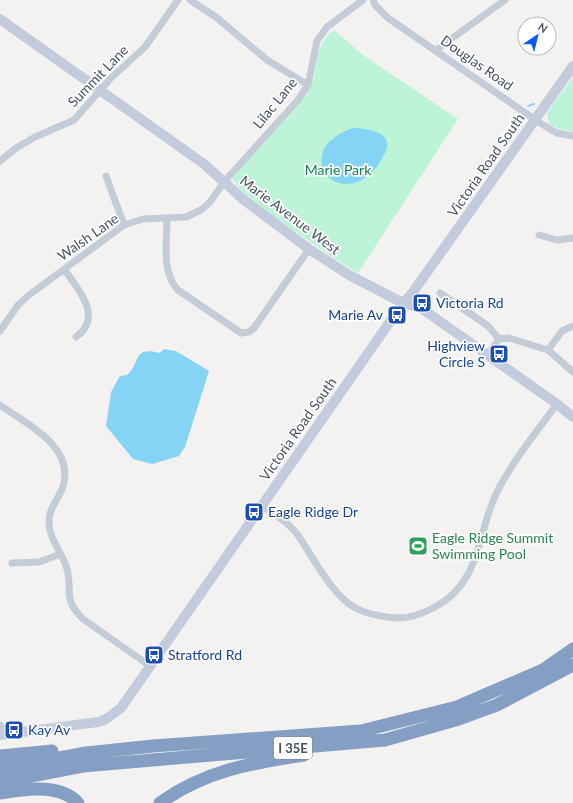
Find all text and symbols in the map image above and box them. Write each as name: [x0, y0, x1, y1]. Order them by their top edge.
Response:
north arrow: [517, 16, 557, 56]
text: N: [536, 20, 550, 35]
street label: Douglas Road: [438, 31, 517, 94]
street label: Summit Lane: [64, 41, 131, 110]
street label: Lilac Lane: [249, 74, 300, 132]
street label: Victoria Road South: [444, 110, 528, 220]
park label: Marie Park: [305, 161, 372, 178]
street label: Marie Avenue West: [237, 172, 344, 258]
street label: Walsh Lane: [54, 209, 122, 264]
bus stop icon: Victoria Rd: [411, 292, 433, 314]
place label: Victoria Rd: [436, 294, 504, 311]
bus stop icon: Marie Av: [386, 304, 408, 326]
place label: Marie Av: [328, 306, 384, 323]
place label: Highview Circle S: [427, 337, 485, 370]
bus stop icon: Highview Circle S: [488, 343, 510, 365]
street label: Victoria Road South: [256, 374, 340, 484]
bus stop icon: Eagle Ridge Dr: [243, 501, 265, 523]
place label: Eagle Ridge Dr: [268, 503, 358, 520]
place label: Eagle Ridge Summit Swimming Pool: [432, 529, 553, 562]
sports icon: Eagle Ridge Summit Swimming Pool: [407, 535, 429, 557]
bus stop icon: Stratford Rd: [143, 644, 165, 666]
place label: Stratford Rd: [168, 646, 242, 663]
bus stop icon: Kay Av: [3, 719, 25, 741]
place label: Kay Av: [28, 721, 71, 738]
road number: I 35E: [274, 737, 312, 759]

